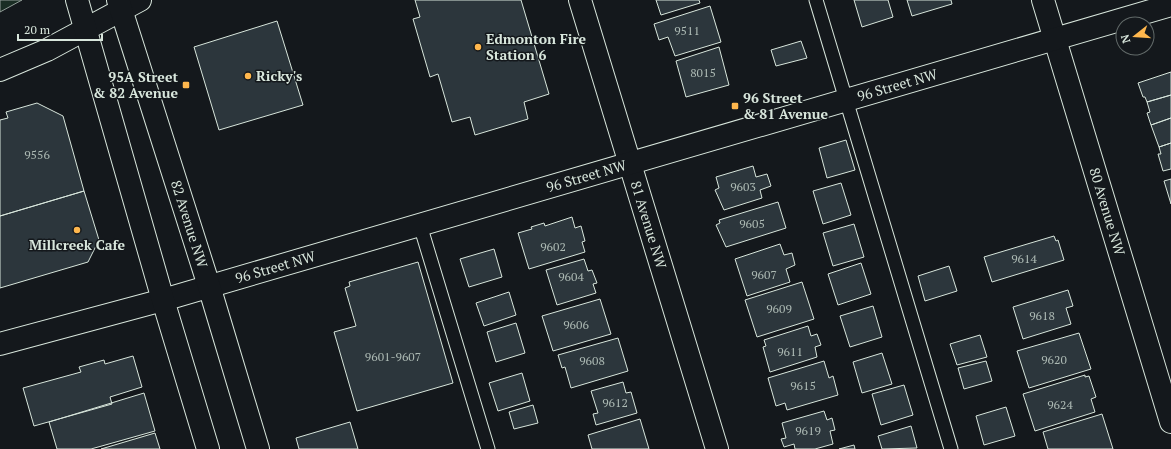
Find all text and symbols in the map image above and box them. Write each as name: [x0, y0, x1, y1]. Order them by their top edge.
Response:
scale bar: [18, 16, 102, 42]
north arrow: [1115, 16, 1155, 56]
text: 20 m: [24, 22, 51, 37]
house number: 9511: [674, 23, 700, 38]
place label: Edmonton Fire Station 6: [486, 29, 587, 64]
text: N: [1117, 32, 1133, 45]
marker: Edmonton Fire Station 6: [473, 42, 483, 52]
street label: 96 Street NW: [855, 64, 940, 105]
house number: 8015: [690, 65, 716, 80]
place label: Ricky's: [256, 66, 302, 85]
place label: 95A Street & 82 Avenue: [93, 67, 178, 102]
marker: Ricky's: [243, 71, 253, 81]
marker: 95A Street & 82 Avenue: [181, 80, 191, 90]
place label: 96 Street & 81 Avenue: [743, 88, 829, 123]
marker: 96 Street & 81 Avenue: [730, 101, 740, 111]
house number: 9556: [24, 147, 50, 162]
street label: 96 Street NW: [544, 155, 629, 196]
street label: 80 Avenue NW: [1085, 165, 1130, 258]
street label: 82 Avenue NW: [167, 178, 213, 271]
street label: 81 Avenue NW: [627, 178, 672, 272]
house number: 9603: [730, 179, 756, 194]
house number: 9605: [739, 216, 765, 231]
marker: Millcreek Cafe: [72, 225, 82, 235]
place label: Millcreek Cafe: [29, 235, 126, 254]
house number: 9602: [540, 239, 566, 254]
street label: 96 Street NW: [233, 246, 318, 287]
house number: 9614: [1011, 251, 1037, 266]
house number: 9607: [751, 267, 777, 282]
house number: 9604: [558, 269, 584, 284]
house number: 9609: [766, 301, 792, 316]
house number: 9618: [1029, 308, 1055, 323]
house number: 9606: [563, 317, 589, 332]
house number: 9611: [777, 344, 803, 359]
house number: 9601-9607: [365, 349, 421, 364]
house number: 9620: [1041, 352, 1067, 367]
house number: 9608: [579, 353, 605, 368]
house number: 9615: [790, 378, 816, 393]
house number: 9612: [602, 395, 628, 410]
house number: 9624: [1047, 397, 1073, 412]
house number: 9619: [795, 423, 821, 438]

